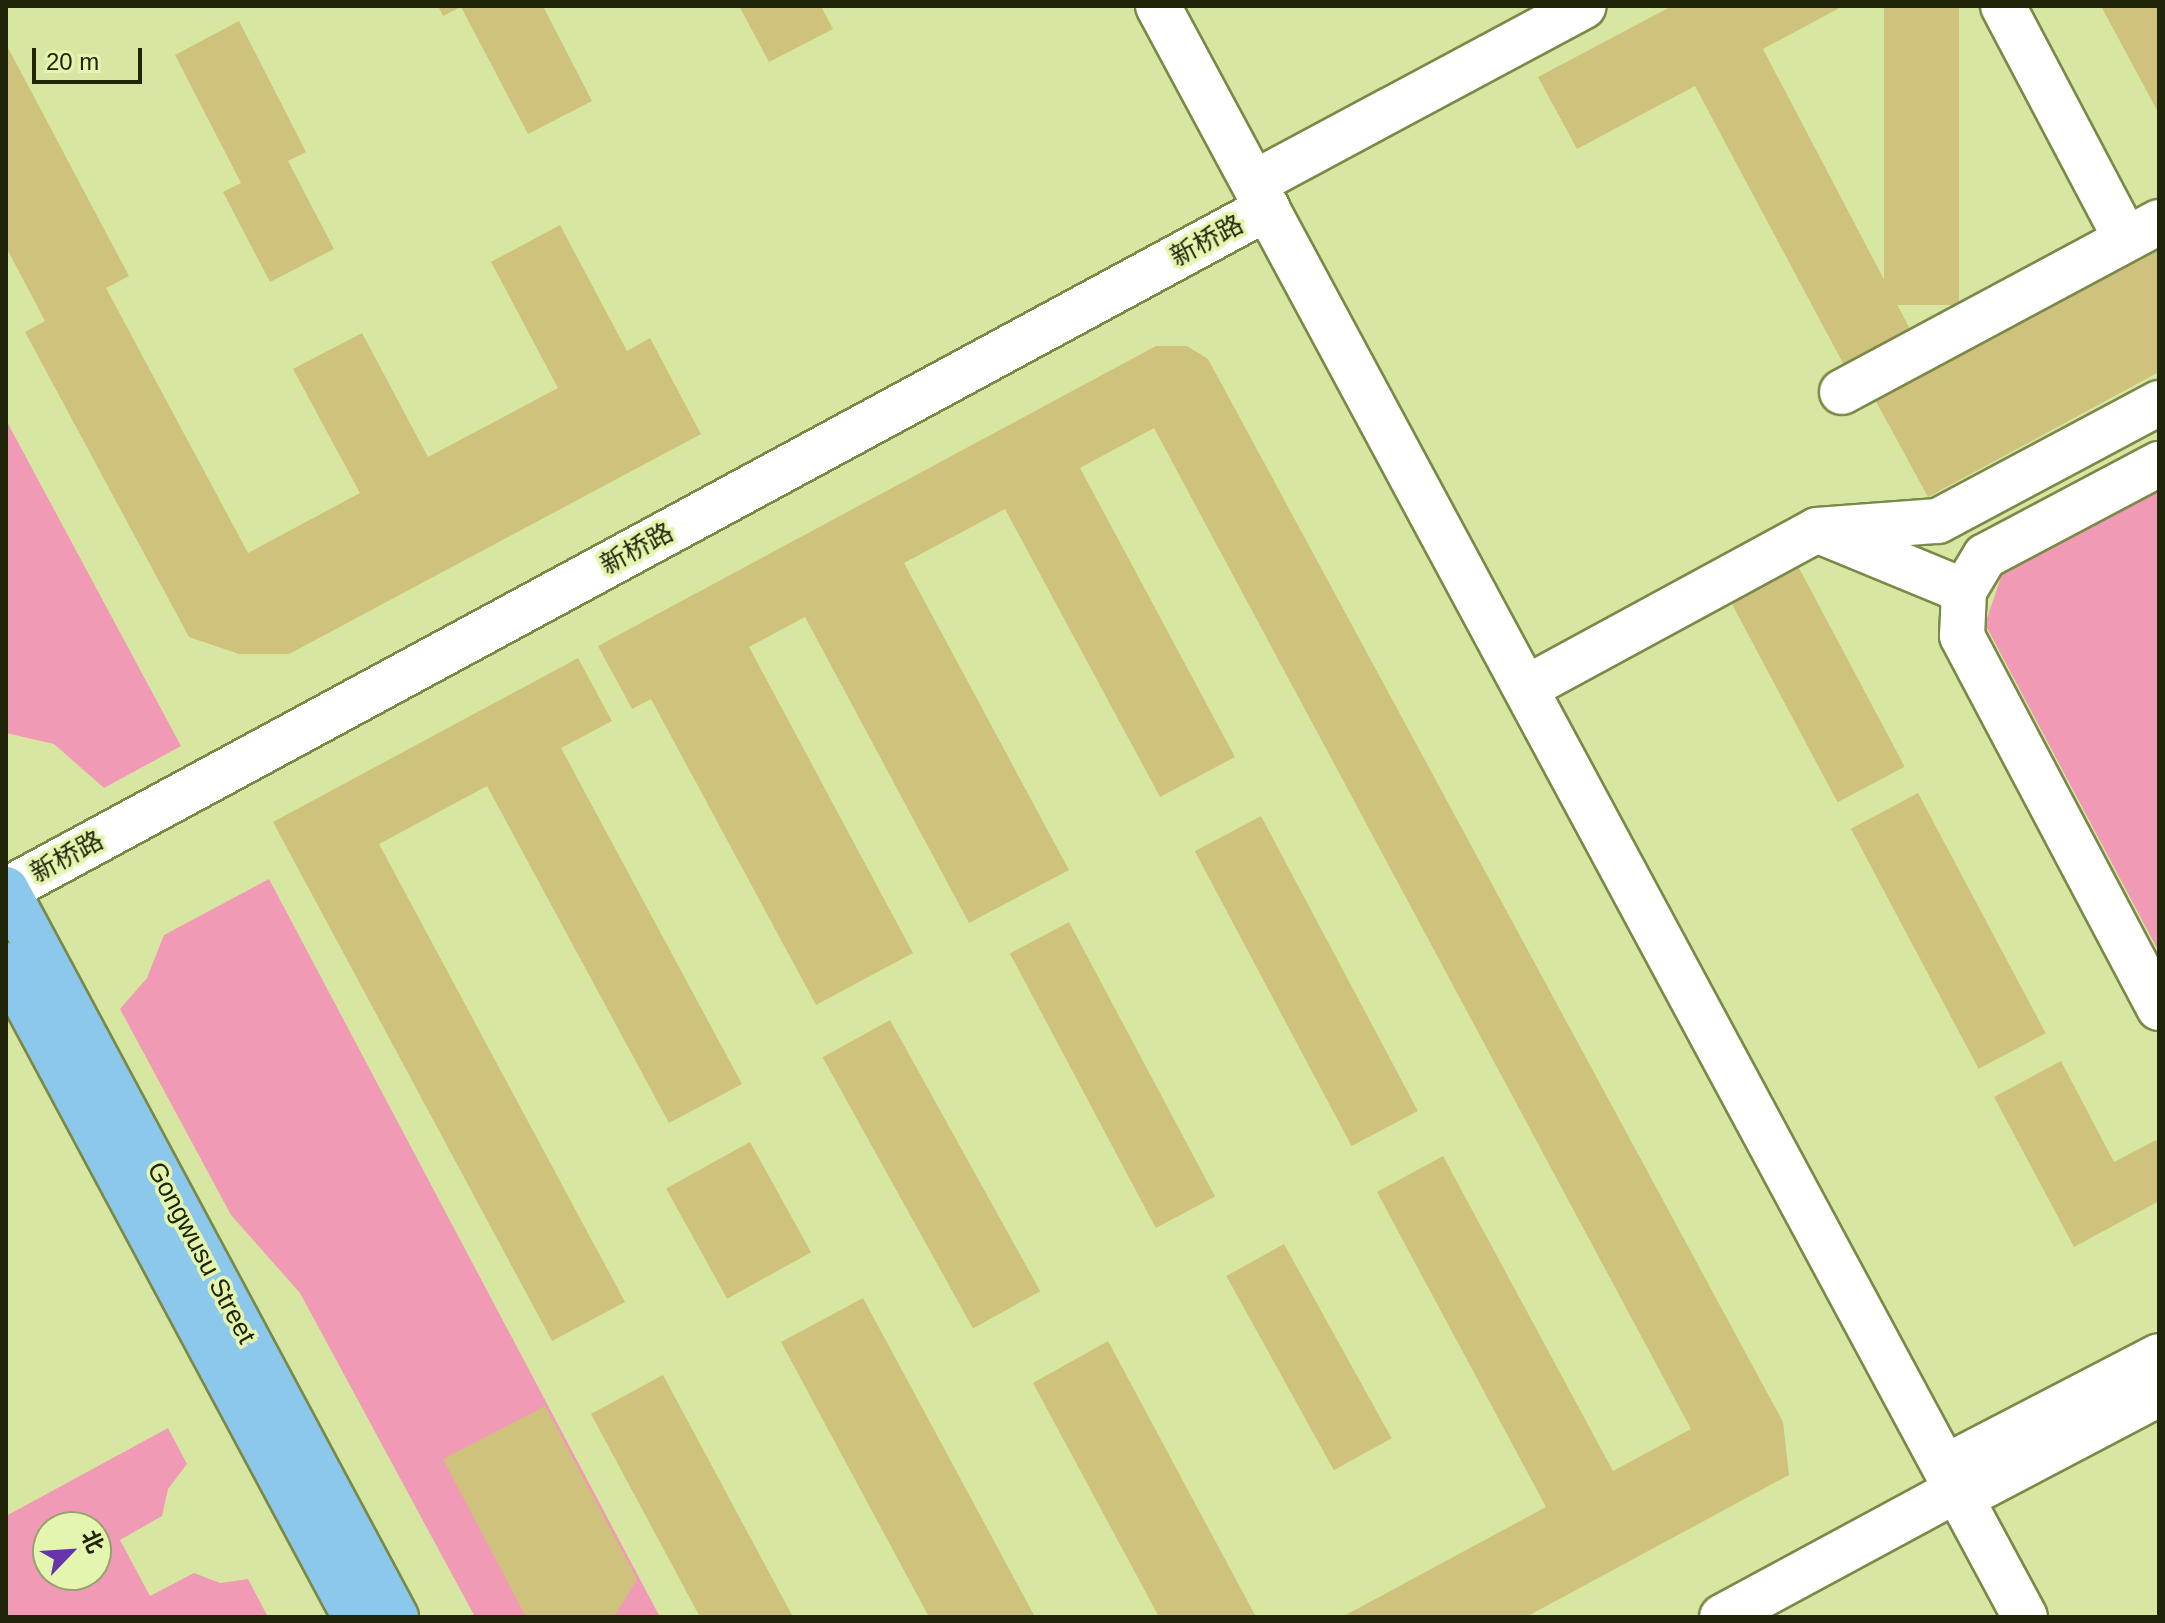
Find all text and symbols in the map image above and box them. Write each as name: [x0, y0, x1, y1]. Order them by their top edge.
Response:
scale bar: [36, 32, 146, 82]
text: 20 m: [46, 48, 99, 75]
street label: 新桥路: [1165, 209, 1249, 273]
street label: 新桥路: [595, 517, 679, 581]
street label: 新桥路: [25, 825, 109, 889]
street label: Gongwusu Street: [140, 1157, 262, 1349]
north arrow: [32, 1511, 112, 1591]
text: 北: [76, 1526, 108, 1557]

